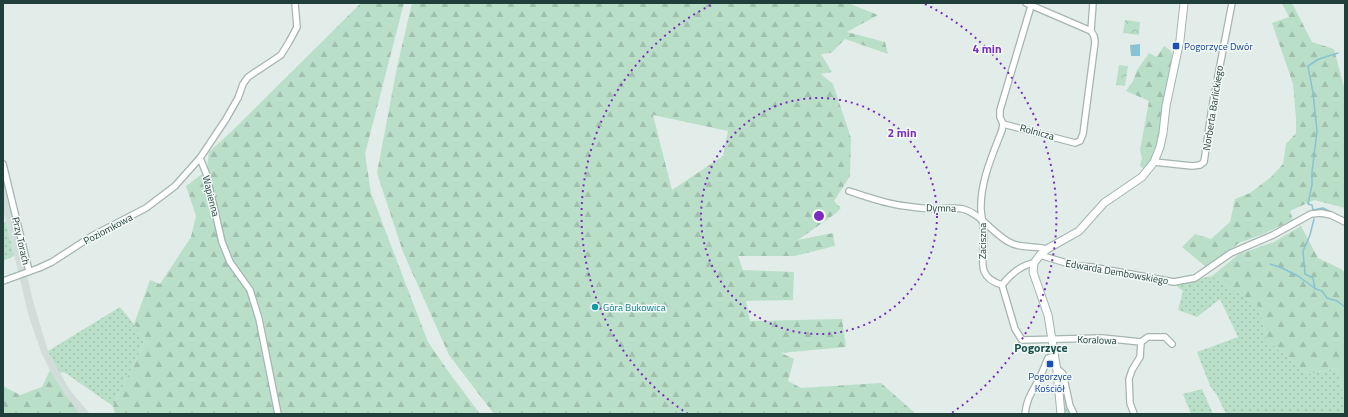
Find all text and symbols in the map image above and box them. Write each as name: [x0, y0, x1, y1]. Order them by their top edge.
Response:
text: 4 min: [972, 39, 1002, 58]
place label: Pogorzyce Dwór: [1184, 39, 1253, 54]
marker: Pogorzyce Dwór: [1171, 41, 1181, 51]
street label: Norberta Barlickiego: [1199, 64, 1227, 152]
street label: Rolnicza: [1018, 120, 1056, 144]
text: 2 min: [887, 123, 917, 142]
street label: Wapienna: [199, 174, 223, 218]
street label: Dymna: [926, 200, 956, 216]
centre of rings: [812, 209, 826, 223]
street label: Poziomkowa: [81, 210, 135, 248]
street label: Przy Torach: [8, 216, 34, 266]
street label: Zaciszna: [975, 223, 990, 259]
street label: Edwarda Dembowskiego: [1064, 256, 1170, 288]
place label: Góra Bukowica: [603, 300, 666, 315]
marker: Góra Bukowica: [590, 302, 600, 312]
street label: Koralowa: [1077, 332, 1117, 348]
district label: Pogorzyce: [1014, 338, 1068, 357]
marker: Pogorzyce Kościół: [1045, 359, 1055, 369]
place label: Pogorzyce Kościół: [1028, 369, 1072, 396]

